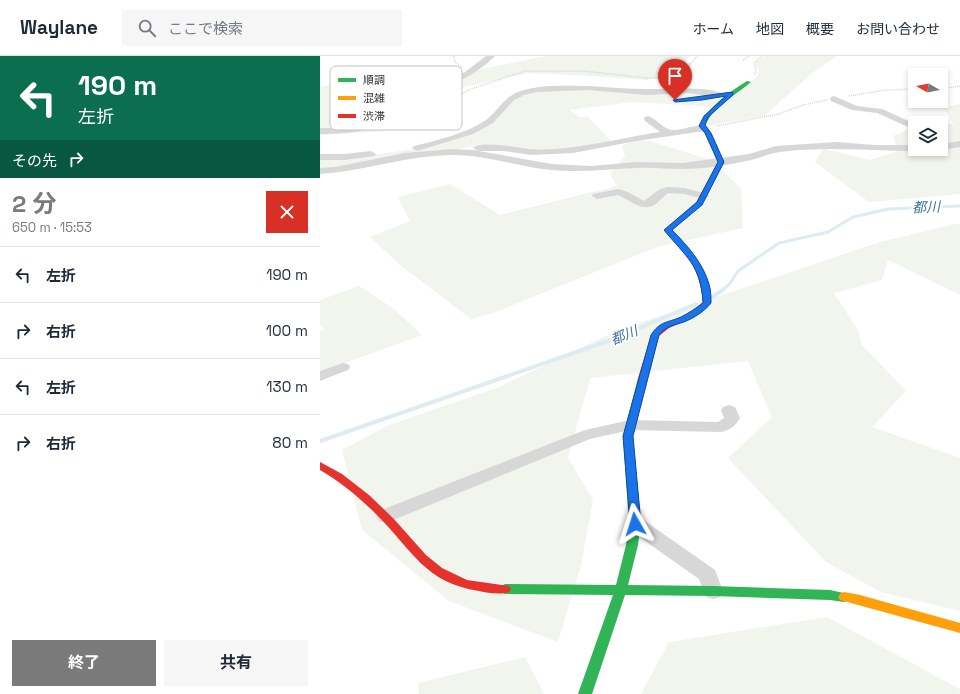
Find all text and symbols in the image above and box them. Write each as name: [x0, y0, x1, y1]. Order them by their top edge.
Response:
search box: [122, 10, 402, 46]
text: Waylane: [20, 15, 98, 40]
icon: search: [136, 17, 158, 39]
text: ここで検索: [168, 19, 243, 38]
text: ホーム: [692, 20, 734, 38]
text: 地図: [756, 20, 784, 38]
text: 概要: [806, 20, 834, 38]
text: お問い合わせ: [856, 20, 940, 38]
pin: [658, 59, 692, 100]
icon: arrive: [664, 65, 686, 87]
legend: [330, 66, 462, 130]
text: 190 m: [78, 67, 157, 103]
north arrow: [908, 68, 948, 108]
map controls: [908, 68, 948, 156]
icon: left: [12, 72, 64, 124]
text: 順調: [363, 73, 385, 87]
text: 混雑: [363, 91, 385, 105]
text: 左折: [78, 105, 114, 128]
text: 渋滞: [363, 109, 385, 123]
button: layers: [908, 116, 948, 156]
icon: right: [65, 148, 87, 170]
text: その先: [12, 151, 57, 170]
text: 2 分: [12, 188, 56, 219]
button: close: [266, 191, 308, 233]
water label: 都川: [912, 197, 942, 216]
text: 650 m · 15:53: [12, 219, 92, 236]
icon: left: [12, 264, 34, 286]
text: 190 m: [266, 265, 308, 284]
text: 左折: [46, 266, 76, 285]
icon: right: [12, 320, 34, 342]
text: 100 m: [266, 321, 308, 340]
water label: 都川: [608, 321, 642, 349]
text: 右折: [46, 322, 76, 341]
icon: left: [12, 376, 34, 398]
text: 130 m: [266, 377, 308, 396]
text: 左折: [46, 378, 76, 397]
icon: right: [12, 432, 34, 454]
text: 80 m: [272, 433, 308, 452]
text: 右折: [46, 434, 76, 453]
position arrow: [614, 503, 656, 545]
button: 終了: [12, 640, 156, 686]
button: 共有: [164, 640, 308, 686]

